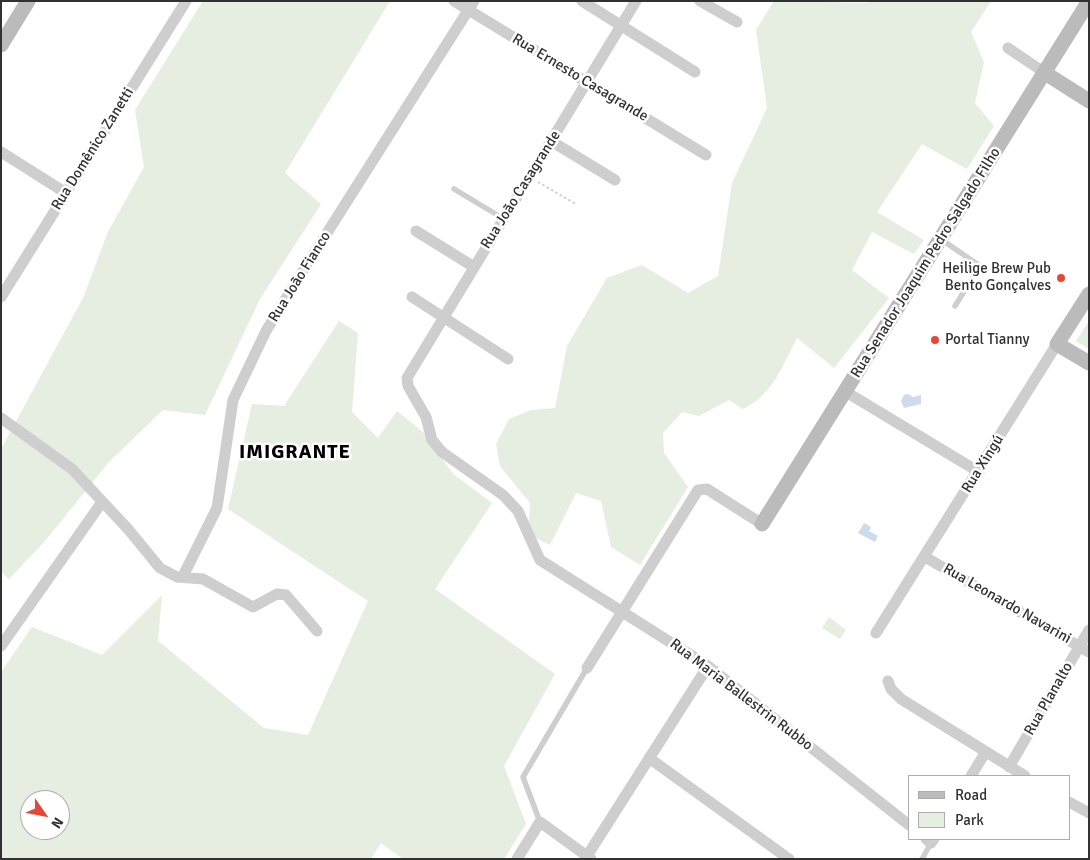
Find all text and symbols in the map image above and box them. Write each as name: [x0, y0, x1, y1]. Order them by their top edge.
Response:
street label: Rua Ernesto Casagrande: [509, 30, 651, 126]
street label: Rua Domênico Zanetti: [48, 84, 138, 214]
street label: Rua João Casagrande: [477, 127, 565, 253]
street label: Rua Senador Joaquim Pedro Salgado Filho: [847, 144, 1005, 382]
street label: Rua João Fianco: [265, 228, 335, 326]
place label: Heilige Brew Pub Bento Gonçalves: [942, 260, 1051, 295]
marker: Heilige Brew Pub Bento Gonçalves: [1055, 272, 1067, 284]
place label: Portal Tianny: [945, 331, 1029, 349]
marker: Portal Tianny: [929, 334, 941, 346]
street label: Rua Xingú: [958, 432, 1008, 496]
district label: IMIGRANTE: [238, 441, 352, 465]
street label: Rua Leonardo Navarini: [940, 560, 1074, 648]
street label: Rua Maria Ballestrin Rubbo: [666, 635, 816, 755]
street label: Rua Planalto: [1021, 659, 1077, 739]
legend: [908, 775, 1070, 840]
text: Road: [955, 786, 987, 804]
north arrow: [20, 790, 70, 840]
text: Park: [955, 811, 984, 829]
text: N: [47, 814, 67, 832]

